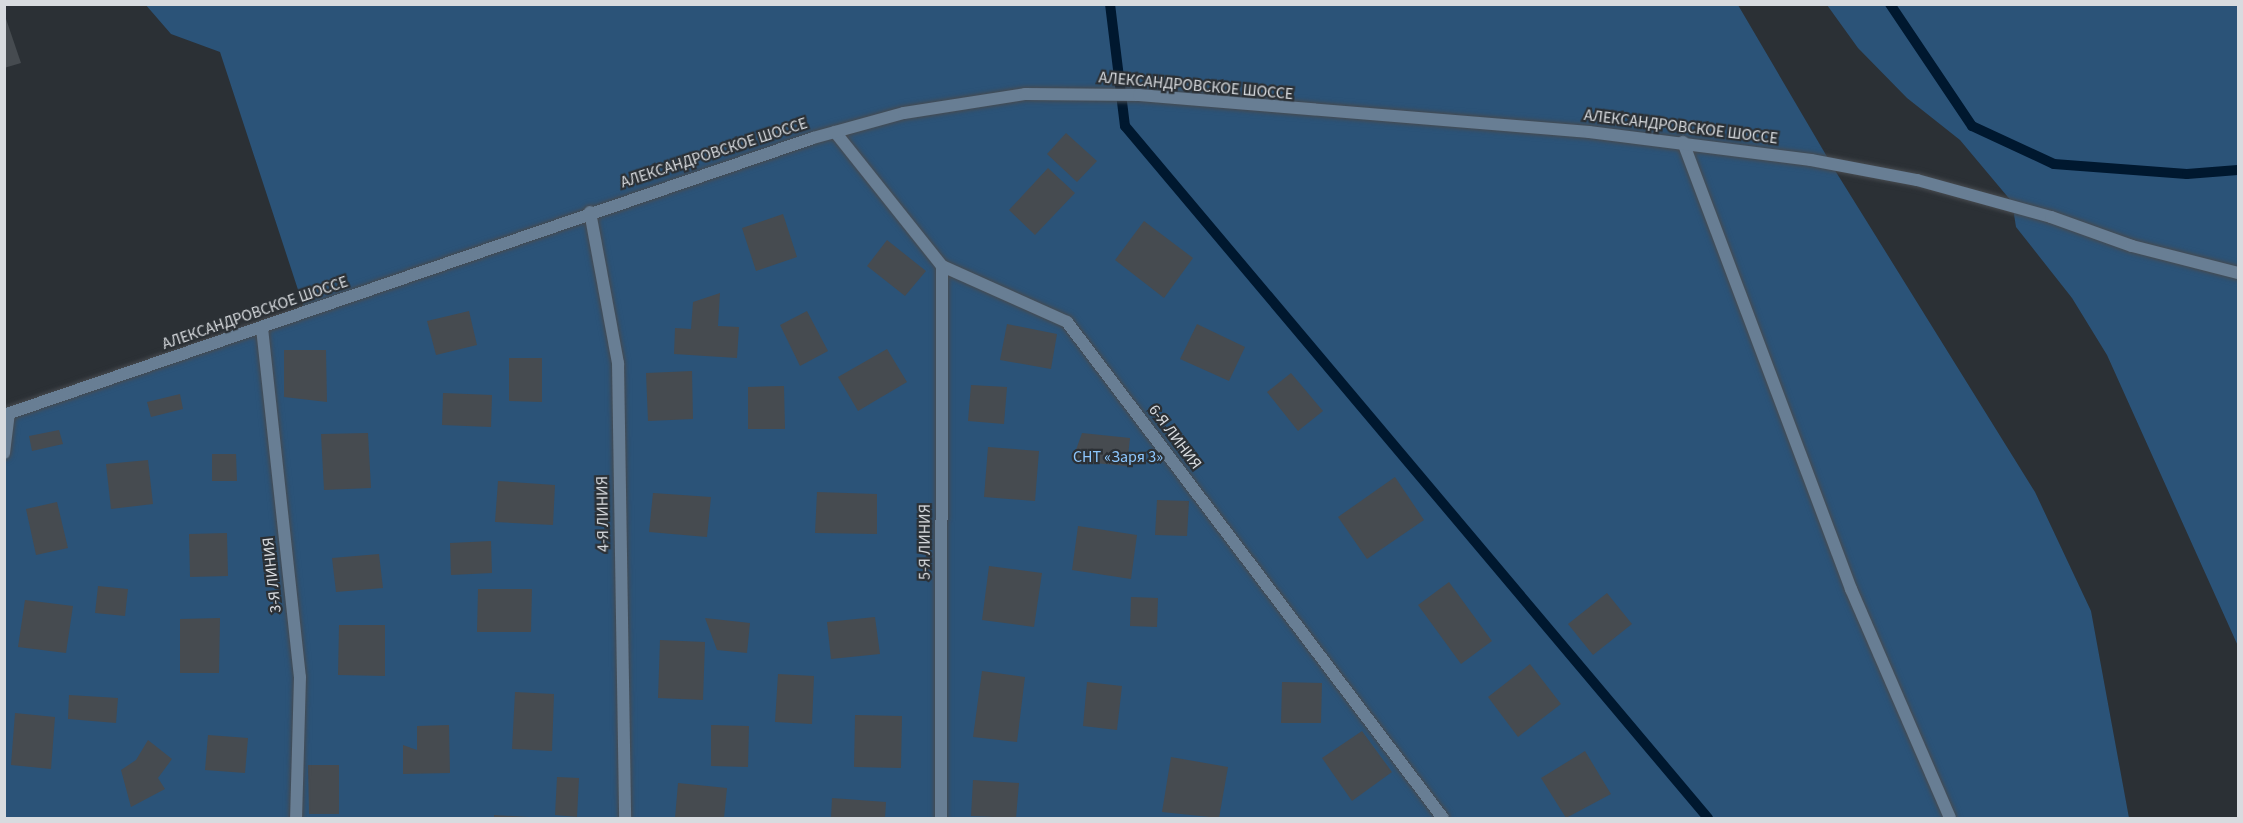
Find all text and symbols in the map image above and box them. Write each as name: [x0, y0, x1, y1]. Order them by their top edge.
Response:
street label: АЛЕКСАНДРОВСКОЕ ШОССЕ: [1098, 68, 1294, 104]
street label: АЛЕКСАНДРОВСКОЕ ШОССЕ: [1583, 106, 1779, 148]
street label: АЛЕКСАНДРОВСКОЕ ШОССЕ: [618, 114, 810, 192]
street label: АЛЕКСАНДРОВСКОЕ ШОССЕ: [160, 272, 350, 354]
street label: 6-Я ЛИНИЯ: [1144, 401, 1206, 473]
park label: СНТ «Заря 3»: [1073, 447, 1163, 467]
street label: 4-Я ЛИНИЯ: [593, 476, 613, 552]
street label: 5-Я ЛИНИЯ: [915, 504, 935, 580]
street label: 3-Я ЛИНИЯ: [258, 536, 286, 614]

